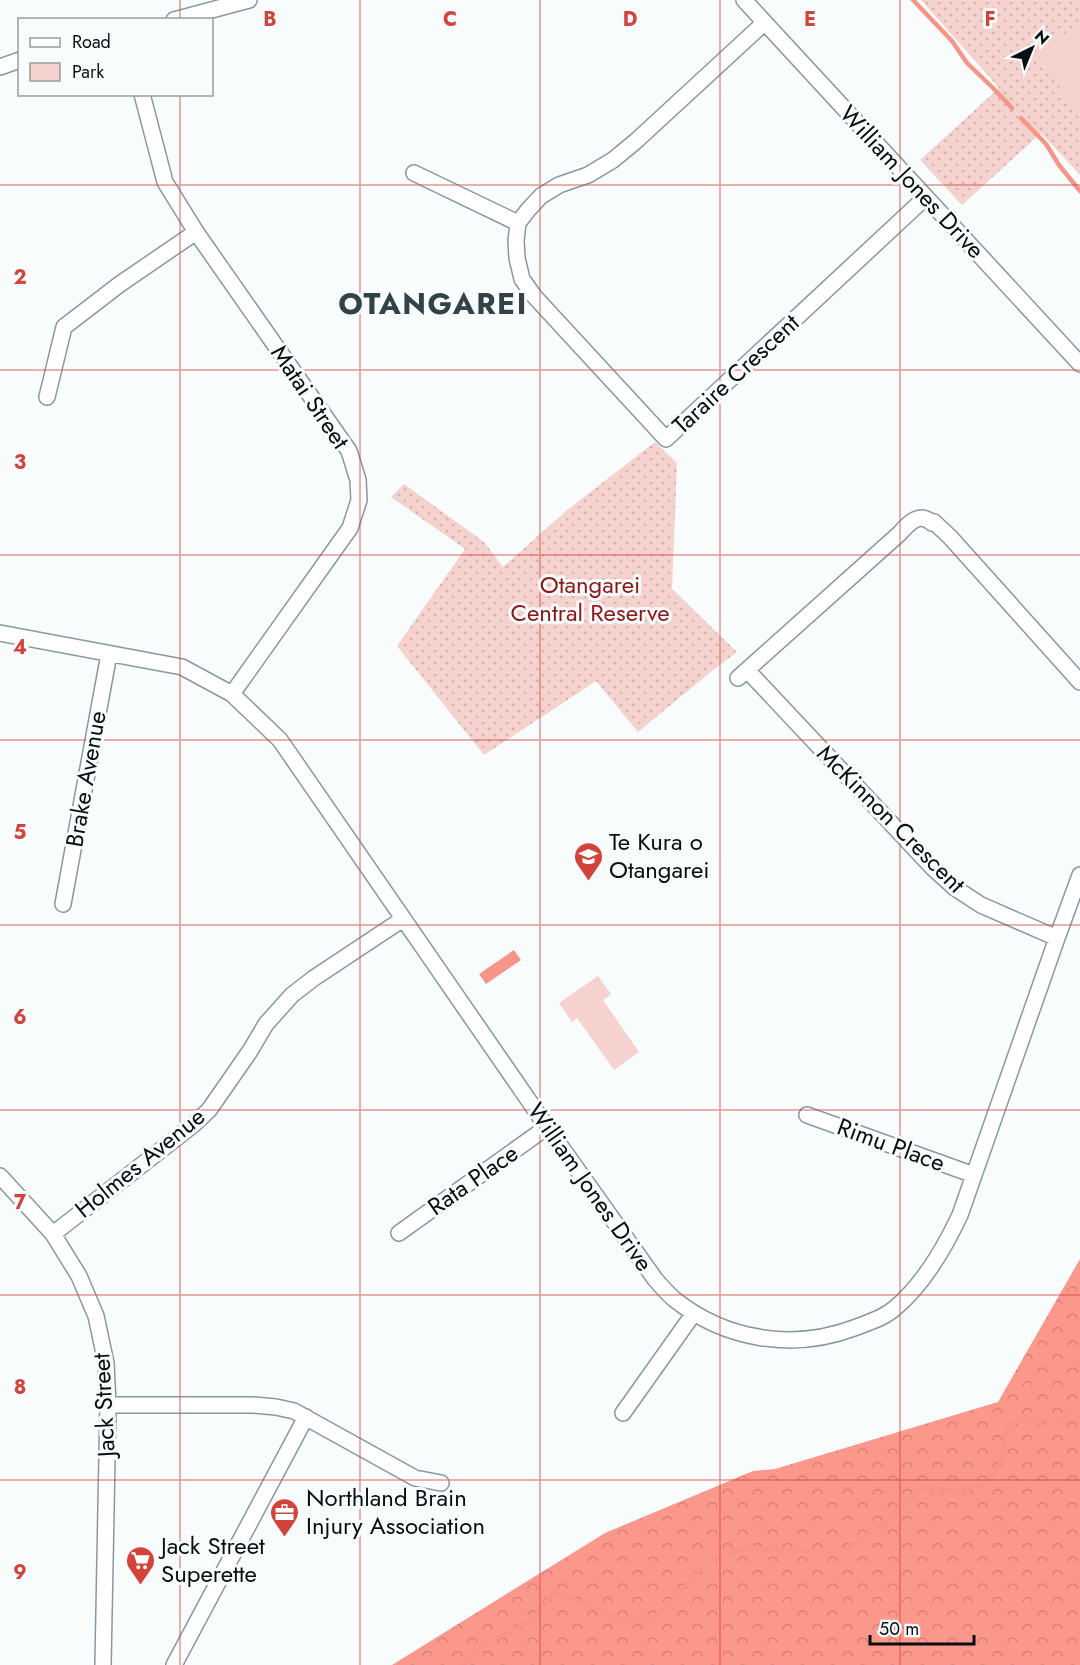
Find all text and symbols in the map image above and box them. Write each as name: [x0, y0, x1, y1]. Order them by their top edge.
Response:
text: B: [263, 5, 277, 34]
text: C: [443, 5, 457, 34]
text: D: [623, 5, 637, 34]
text: E: [804, 5, 816, 34]
text: F: [984, 5, 996, 34]
legend: [18, 18, 213, 96]
north arrow: [1002, 18, 1062, 78]
text: N: [1029, 25, 1054, 50]
text: Road: [72, 29, 111, 55]
text: Park: [72, 59, 104, 85]
street label: William Jones Drive: [832, 97, 993, 266]
text: 2: [13, 263, 27, 292]
district label: OTANGAREI: [338, 282, 528, 325]
street label: Taraire Crescent: [664, 305, 807, 442]
street label: Matai Street: [263, 338, 358, 456]
text: 3: [14, 448, 26, 477]
park label: Otangarei Central Reserve: [511, 567, 670, 630]
text: 4: [13, 633, 27, 662]
street label: Brake Avenue: [56, 708, 115, 850]
street label: McKinnon Crescent: [809, 736, 974, 901]
text: 5: [14, 818, 27, 847]
place label: Te Kura o Otangarei: [609, 824, 710, 887]
school or university icon: Te Kura o Otangarei: [572, 840, 604, 882]
text: 6: [13, 1003, 27, 1032]
street label: William Jones Drive: [519, 1095, 662, 1278]
street label: Holmes Avenue: [67, 1099, 212, 1226]
street label: Rimu Place: [832, 1109, 950, 1180]
street label: Rata Place: [420, 1136, 525, 1224]
text: 7: [14, 1188, 27, 1217]
street label: Jack Street: [83, 1352, 124, 1461]
text: 8: [14, 1373, 26, 1402]
place label: Northland Brain Injury Association: [306, 1480, 485, 1543]
office icon: Northland Brain Injury Association: [269, 1496, 301, 1538]
place label: Jack Street Superette: [158, 1528, 265, 1591]
supermarket icon: Jack Street Superette: [124, 1544, 156, 1586]
text: 9: [13, 1558, 27, 1587]
scale bar: [870, 1608, 974, 1646]
text: 50 m: [879, 1616, 919, 1642]

